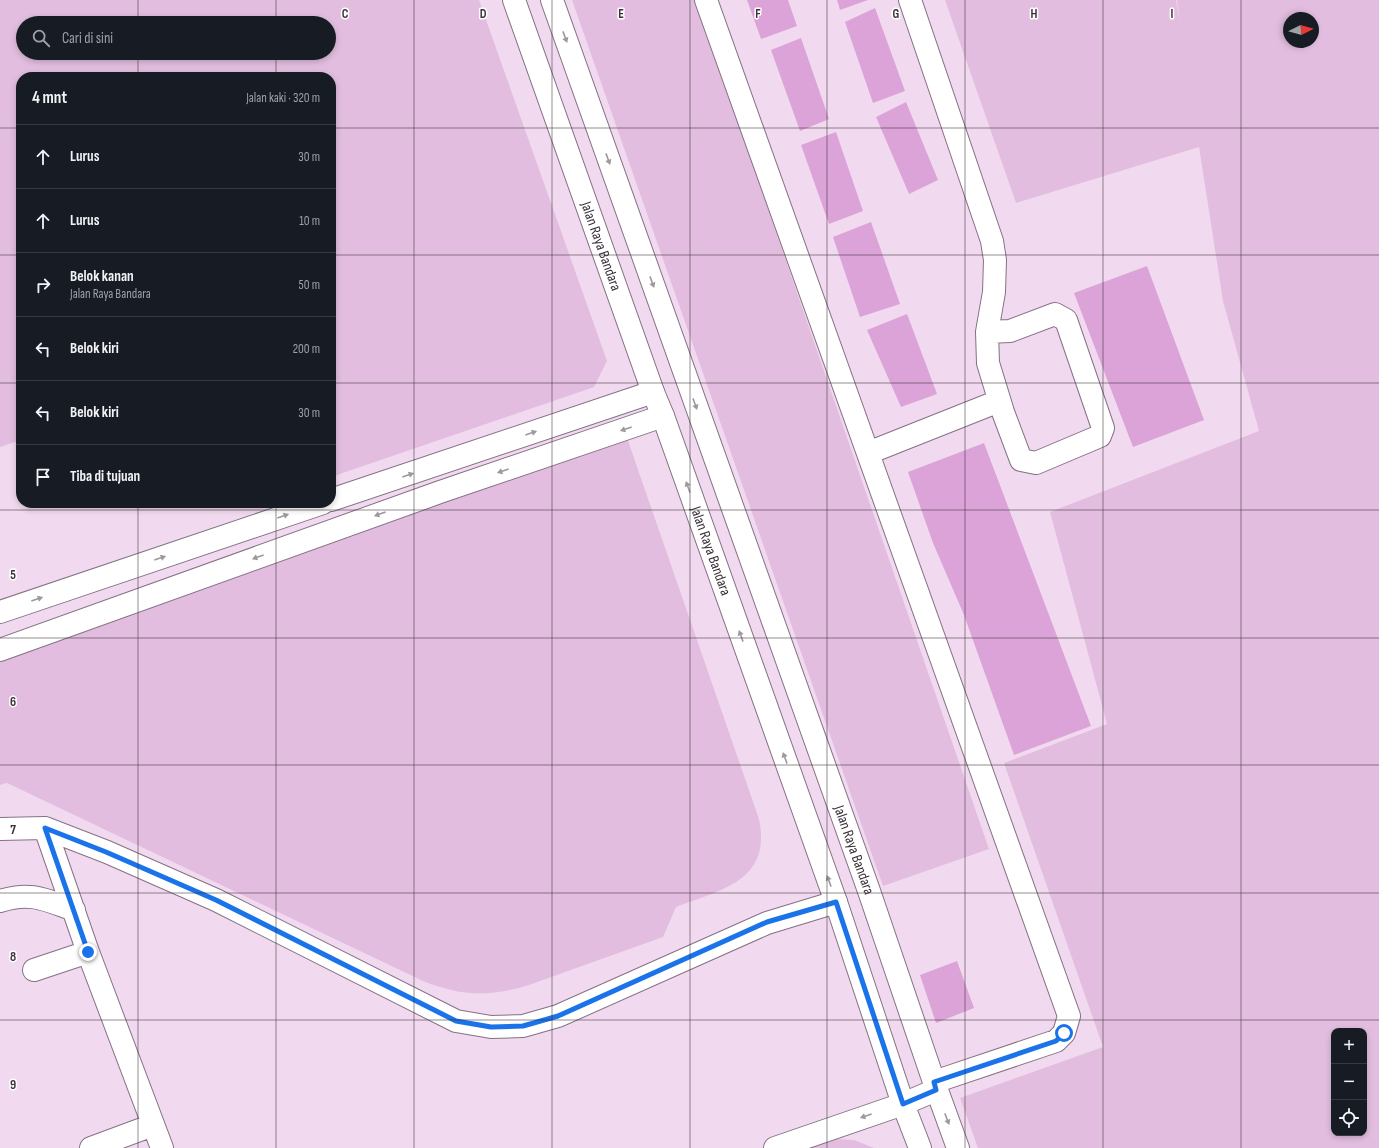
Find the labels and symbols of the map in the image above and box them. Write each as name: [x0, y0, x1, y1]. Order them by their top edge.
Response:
text: C: [342, 6, 349, 22]
text: D: [480, 6, 487, 22]
text: E: [618, 6, 624, 22]
text: F: [755, 6, 761, 22]
text: G: [893, 6, 900, 22]
text: H: [1031, 6, 1038, 22]
text: I: [1171, 6, 1174, 22]
north arrow: [1283, 12, 1319, 48]
one-way arrow: [562, 31, 568, 43]
one-way arrow: [606, 154, 612, 166]
street label: Jalan Raya Bandara: [576, 198, 626, 293]
one-way arrow: [649, 276, 655, 288]
one-way arrow: [693, 399, 699, 411]
one-way arrow: [620, 426, 632, 432]
one-way arrow: [525, 430, 537, 436]
one-way arrow: [497, 468, 509, 474]
one-way arrow: [402, 471, 414, 477]
one-way arrow: [685, 481, 691, 493]
street label: Jalan Raya Bandara: [686, 503, 736, 598]
one-way arrow: [374, 511, 386, 517]
one-way arrow: [278, 513, 290, 519]
one-way arrow: [154, 555, 166, 561]
one-way arrow: [252, 555, 264, 561]
text: 5: [10, 567, 16, 583]
one-way arrow: [31, 596, 43, 602]
one-way arrow: [738, 629, 744, 641]
text: 6: [10, 694, 16, 710]
one-way arrow: [782, 752, 788, 764]
street label: Jalan Raya Bandara: [829, 802, 879, 897]
text: 7: [10, 822, 16, 838]
one-way arrow: [825, 874, 831, 886]
route end: [79, 943, 97, 961]
text: 8: [10, 949, 16, 965]
route start: [1055, 1024, 1073, 1042]
text: 9: [10, 1077, 16, 1093]
one-way arrow: [860, 1114, 872, 1120]
one-way arrow: [945, 1114, 951, 1126]

